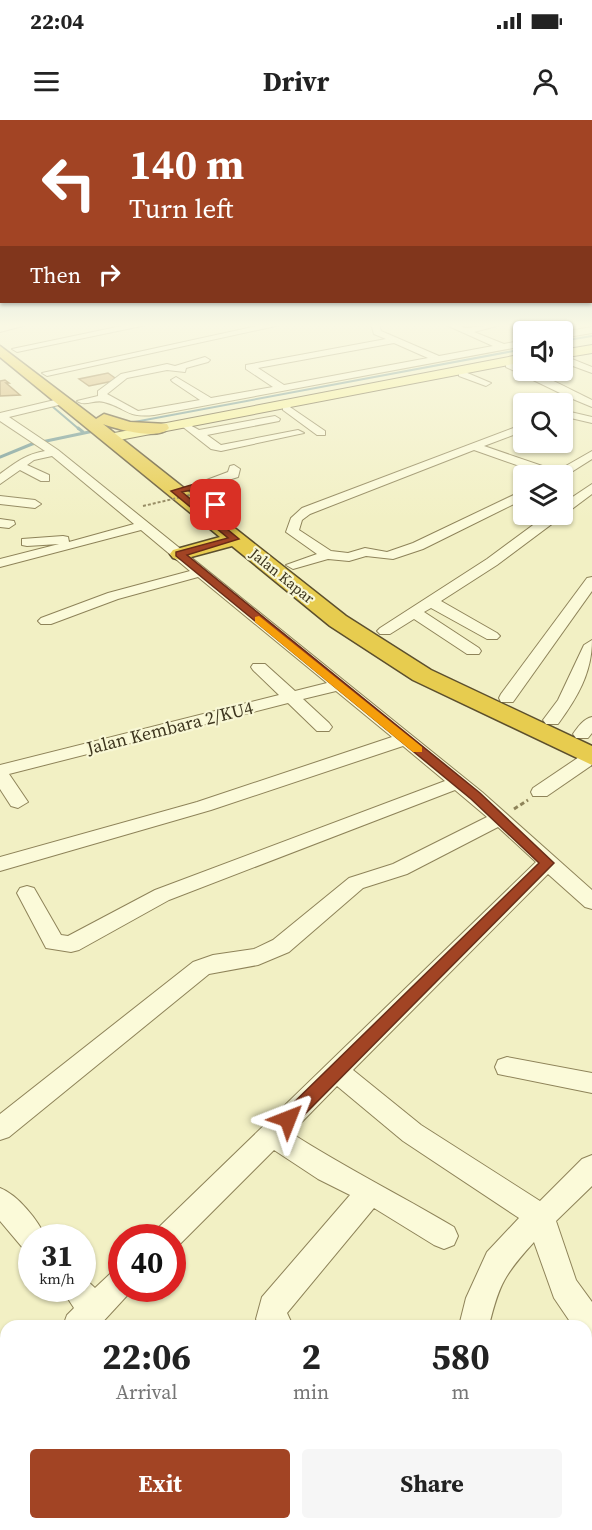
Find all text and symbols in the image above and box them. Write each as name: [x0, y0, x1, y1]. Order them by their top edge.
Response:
text: 22:04: [30, 6, 84, 36]
text: Drivr: [263, 63, 329, 100]
icon: menu: [30, 65, 63, 98]
icon: person: [529, 65, 562, 98]
text: 140 m: [129, 135, 244, 193]
icon: left: [30, 144, 108, 222]
text: Turn left: [129, 190, 233, 227]
icon: right: [93, 258, 126, 291]
text: Then: [30, 260, 81, 290]
map controls: [513, 321, 573, 525]
button: sound: [513, 321, 573, 381]
button: search: [513, 393, 573, 453]
button: layers: [513, 465, 573, 525]
pin: [190, 479, 241, 530]
icon: arrive: [199, 488, 232, 521]
street label: Jalan Kapar: [245, 543, 319, 608]
street label: Jalan Kembara 2/KU4: [83, 695, 256, 761]
position arrow: [256, 1087, 320, 1151]
speed limit sign: 40: [108, 1224, 186, 1302]
text: 31: [41, 1235, 73, 1276]
text: km/h: [39, 1268, 75, 1289]
text: 22:06: [102, 1332, 191, 1381]
text: 2: [301, 1332, 321, 1381]
text: 580: [431, 1332, 490, 1381]
text: Arrival: [116, 1378, 177, 1406]
text: min: [293, 1378, 329, 1406]
text: m: [452, 1378, 470, 1406]
button: Exit: [30, 1449, 290, 1518]
button: Share: [302, 1449, 562, 1518]

